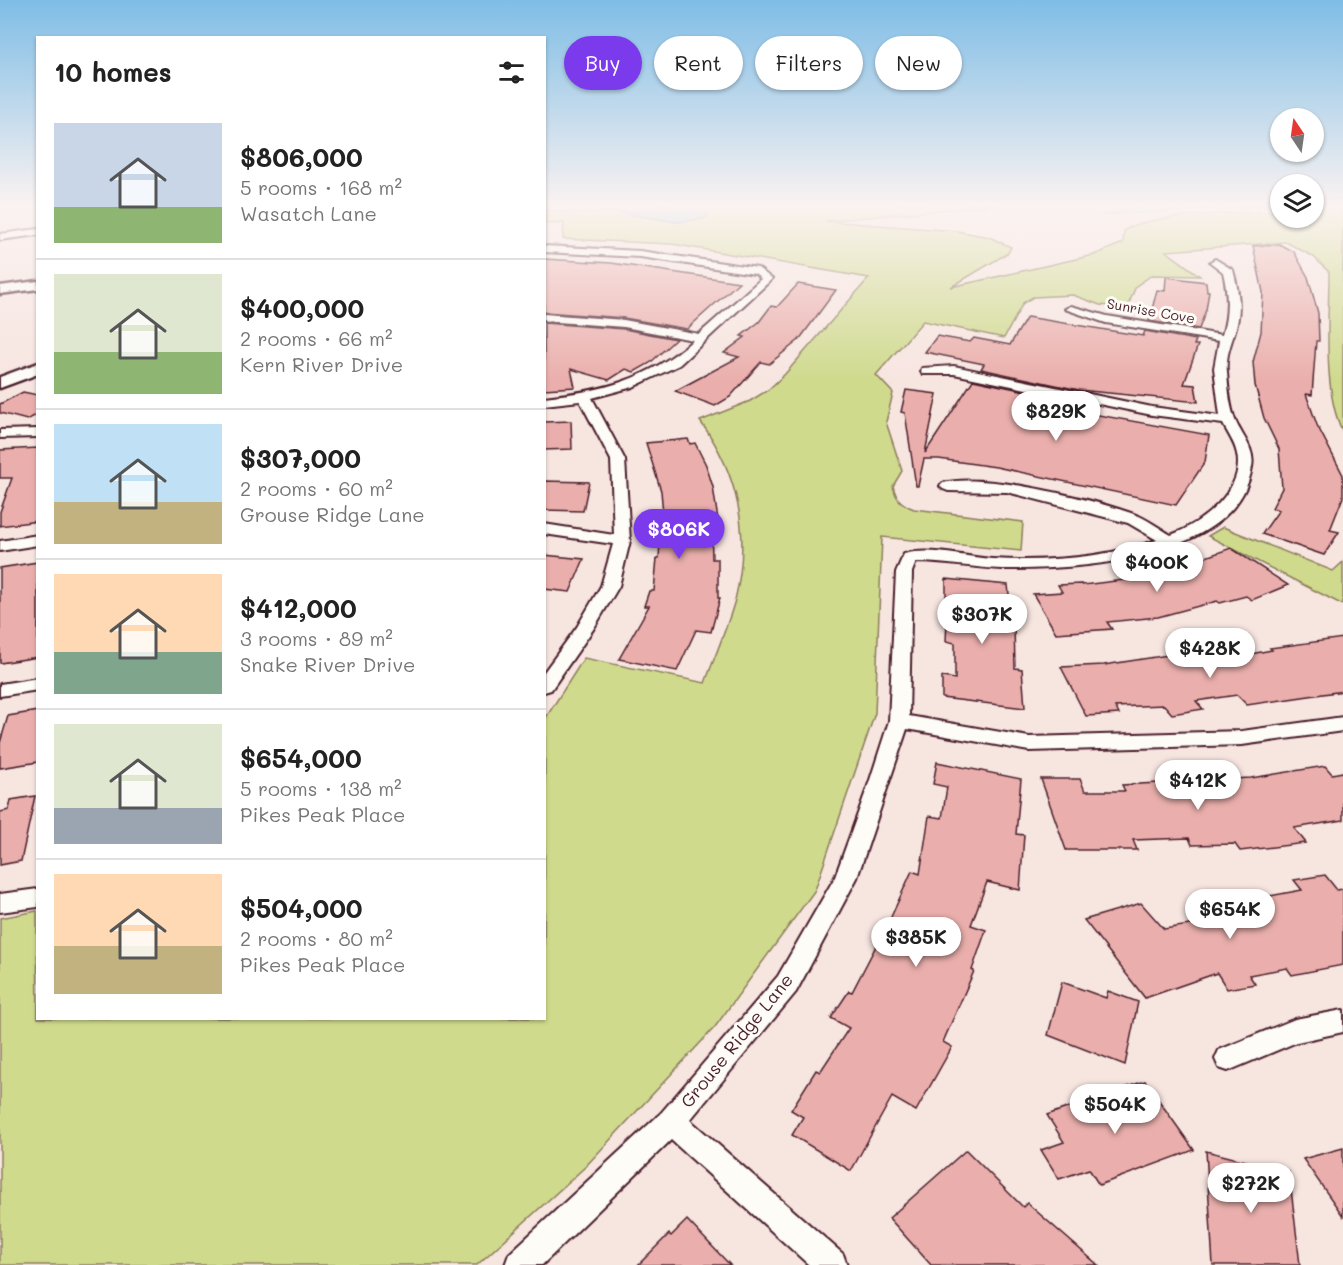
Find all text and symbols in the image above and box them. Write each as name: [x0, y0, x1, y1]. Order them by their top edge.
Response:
chip: Buy: [564, 36, 642, 90]
chip: Rent: [654, 36, 743, 90]
chip: Filters: [755, 36, 863, 90]
chip: New: [875, 36, 962, 90]
text: 10 homes: [54, 55, 172, 89]
icon: filters: [495, 56, 528, 89]
north arrow: [1270, 108, 1324, 162]
map controls: [1270, 108, 1324, 228]
text: $806,000: [240, 140, 363, 174]
icon: home: [102, 147, 174, 219]
text: 5 rooms · 168 m²: [240, 174, 402, 200]
button: layers: [1270, 174, 1324, 228]
text: Wasatch Lane: [240, 200, 377, 226]
text: $400,000: [240, 291, 364, 325]
street label: Sunrise Cove: [1106, 293, 1197, 328]
icon: home: [102, 298, 174, 370]
text: 2 rooms · 66 m²: [240, 325, 393, 351]
text: Kern River Drive: [240, 351, 403, 377]
pin: $829K: [1014, 391, 1098, 442]
text: $829K: [1025, 397, 1087, 423]
text: $307,000: [240, 441, 361, 475]
icon: home: [102, 448, 174, 520]
text: 2 rooms · 60 m²: [240, 475, 393, 501]
text: Grouse Ridge Lane: [240, 501, 425, 527]
pin: $806K: [637, 509, 721, 560]
text: $806K: [648, 515, 710, 541]
pin: $400K: [1115, 542, 1199, 593]
text: $400K: [1125, 548, 1189, 574]
text: $412,000: [240, 591, 357, 625]
pin: $307K: [940, 594, 1024, 645]
icon: home: [102, 598, 174, 670]
text: $307K: [951, 600, 1013, 626]
text: 3 rooms · 89 m²: [240, 625, 393, 651]
pin: $428K: [1168, 628, 1252, 679]
text: $428K: [1179, 634, 1241, 660]
text: Snake River Drive: [240, 651, 415, 677]
text: $654,000: [240, 741, 362, 775]
icon: home: [102, 748, 174, 820]
pin: $412K: [1156, 760, 1240, 811]
text: $412K: [1169, 766, 1227, 792]
text: 5 rooms · 138 m²: [240, 775, 402, 801]
text: Pikes Peak Place: [240, 801, 405, 827]
pin: $654K: [1188, 889, 1272, 940]
text: $504,000: [240, 891, 363, 925]
text: $654K: [1199, 895, 1261, 921]
icon: home: [102, 898, 174, 970]
pin: $385K: [874, 917, 958, 968]
text: $385K: [885, 923, 947, 949]
text: 2 rooms · 80 m²: [240, 925, 393, 951]
text: Pikes Peak Place: [240, 951, 405, 977]
street label: Grouse Ridge Lane: [675, 968, 798, 1112]
pin: $504K: [1073, 1084, 1157, 1135]
text: $504K: [1084, 1090, 1146, 1116]
pin: $272K: [1209, 1163, 1293, 1214]
text: $272K: [1221, 1169, 1281, 1195]

